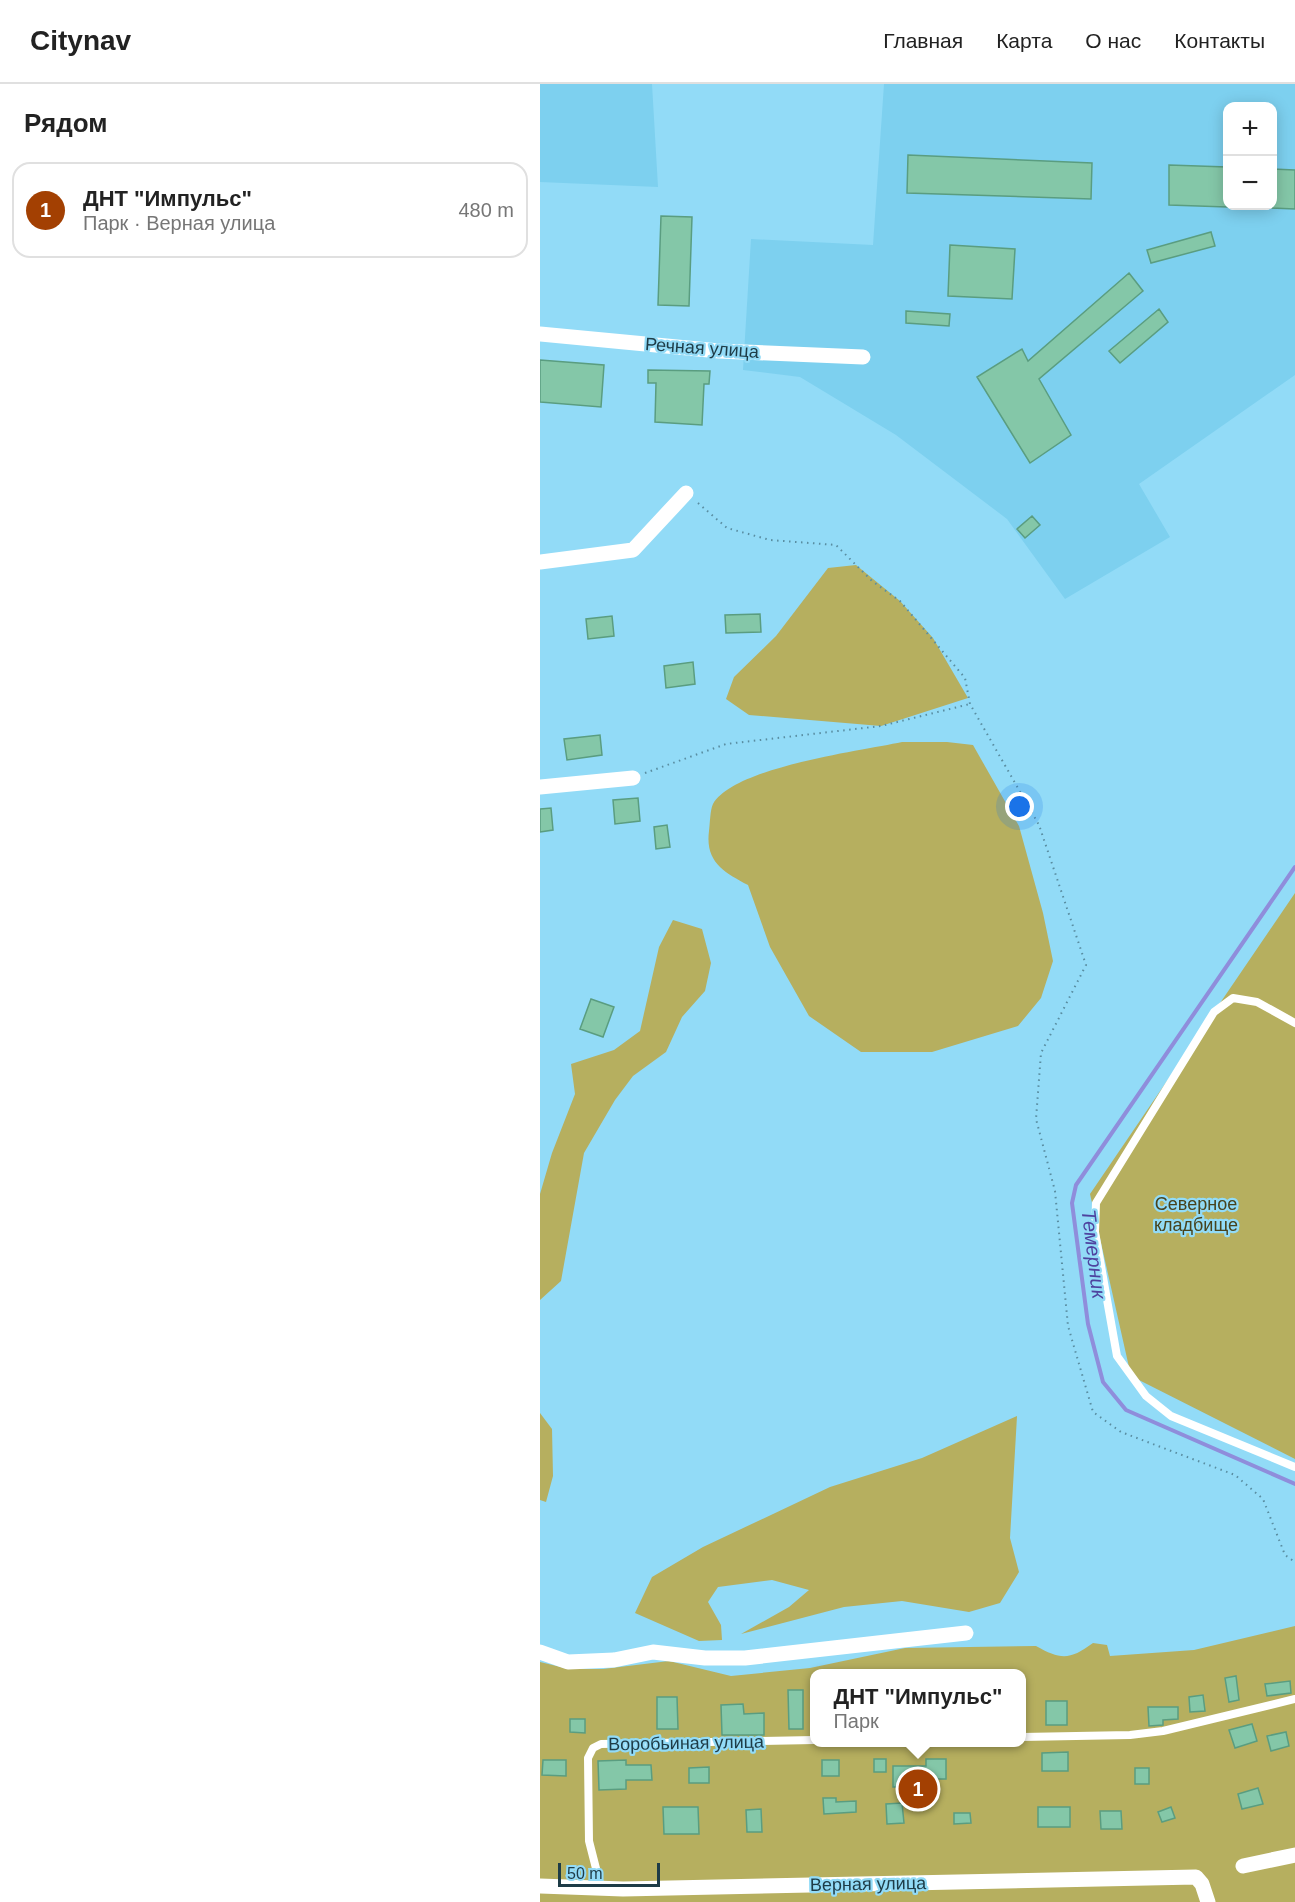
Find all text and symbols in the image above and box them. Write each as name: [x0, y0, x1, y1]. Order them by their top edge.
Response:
text: Citynav: [30, 25, 131, 56]
text: Главная: [883, 29, 963, 52]
text: Карта: [996, 29, 1052, 52]
text: О нас: [1085, 29, 1141, 52]
text: Контакты: [1174, 29, 1265, 52]
map controls: [1223, 102, 1277, 210]
button: +: [1223, 102, 1277, 156]
text: Рядом: [24, 108, 107, 138]
button: −: [1223, 156, 1277, 210]
text: ДНТ "Импульс": [83, 186, 252, 211]
text: 1: [40, 199, 51, 221]
text: 480 m: [458, 199, 514, 221]
text: Парк · Верная улица: [83, 212, 275, 234]
street label: Речная улица: [644, 334, 761, 362]
your location: [1005, 792, 1034, 821]
park label: Северное кладбище: [1154, 1194, 1238, 1235]
water label: Темерник: [1078, 1208, 1111, 1302]
popup: [810, 1669, 1026, 1747]
text: ДНТ "Импульс": [833, 1684, 1003, 1709]
text: Парк: [833, 1710, 879, 1732]
street label: Воробьиная улица: [608, 1732, 765, 1754]
pin: 1: [898, 1766, 938, 1812]
scale bar: [558, 1860, 660, 1888]
text: 50 m: [567, 1865, 603, 1882]
street label: Верная улица: [810, 1873, 927, 1895]

